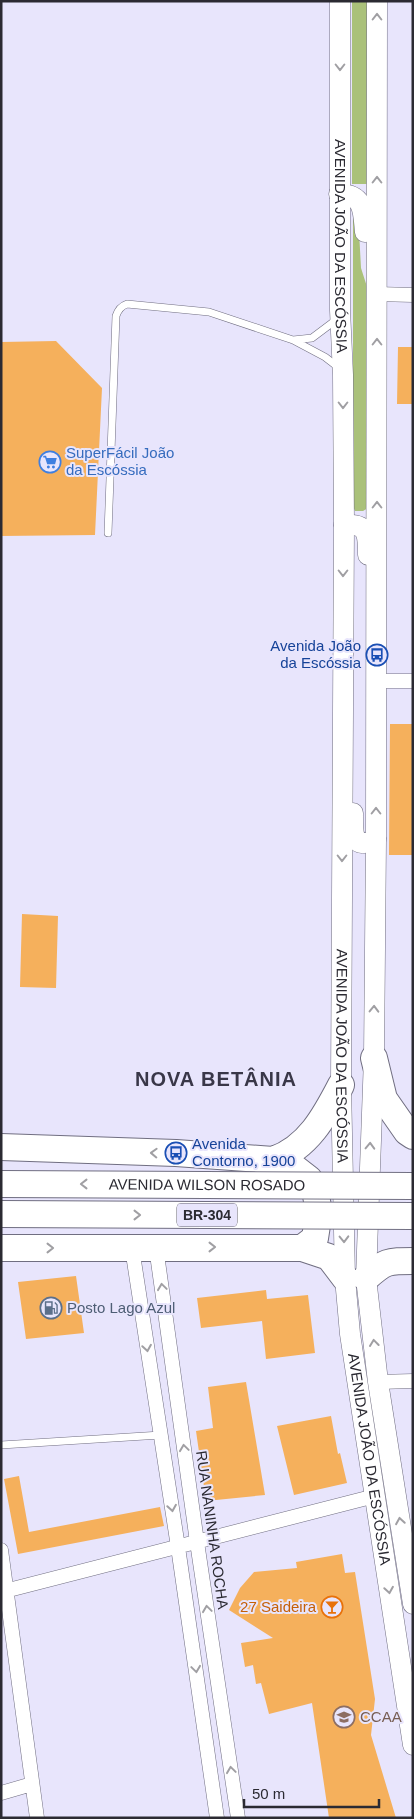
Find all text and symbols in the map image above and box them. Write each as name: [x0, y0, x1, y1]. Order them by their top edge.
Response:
one-way arrow: [372, 13, 382, 20]
one-way arrow: [335, 64, 345, 72]
street label: AVENIDA JOÃO DA ESCÓSSIA: [332, 139, 351, 353]
one-way arrow: [372, 175, 382, 183]
one-way arrow: [372, 338, 382, 346]
one-way arrow: [338, 402, 348, 409]
place label: SuperFácil João da Escóssia: [66, 444, 174, 478]
supermarket icon: SuperFácil João da Escóssia: [38, 450, 62, 474]
one-way arrow: [372, 500, 382, 508]
one-way arrow: [338, 570, 348, 578]
place label: Avenida João da Escóssia: [270, 637, 362, 671]
bus stop icon: Avenida João da Escóssia: [365, 643, 389, 667]
one-way arrow: [371, 807, 381, 815]
one-way arrow: [337, 855, 347, 863]
street label: AVENIDA JOÃO DA ESCÓSSIA: [333, 949, 352, 1163]
one-way arrow: [369, 1005, 379, 1012]
district label: NOVA BETÂNIA: [135, 1067, 297, 1090]
place label: Avenida Contorno, 1900: [192, 1135, 295, 1169]
bus stop icon: Avenida Contorno, 1900: [164, 1141, 188, 1165]
one-way arrow: [365, 1142, 376, 1150]
one-way arrow: [150, 1147, 158, 1158]
street label: AVENIDA WILSON ROSADO: [109, 1176, 305, 1193]
one-way arrow: [80, 1179, 88, 1189]
road number: BR-304: [177, 1204, 237, 1226]
one-way arrow: [134, 1210, 142, 1220]
one-way arrow: [339, 1235, 349, 1243]
one-way arrow: [209, 1242, 217, 1252]
one-way arrow: [46, 1243, 54, 1253]
one-way arrow: [157, 1283, 168, 1291]
fuel station icon: Posto Lago Azul: [39, 1296, 63, 1320]
place label: Posto Lago Azul: [67, 1299, 175, 1316]
one-way arrow: [369, 1339, 380, 1347]
one-way arrow: [141, 1344, 152, 1352]
street label: AVENIDA JOÃO DA ESCÓSSIA: [345, 1352, 394, 1566]
one-way arrow: [179, 1444, 190, 1452]
street label: RUA NANINHA ROCHA: [193, 1450, 232, 1610]
one-way arrow: [166, 1505, 177, 1513]
one-way arrow: [395, 1517, 405, 1525]
one-way arrow: [383, 1587, 394, 1595]
bar icon: 27 Saideira: [320, 1595, 344, 1619]
place label: 27 Saideira: [240, 1598, 317, 1615]
one-way arrow: [202, 1604, 213, 1612]
one-way arrow: [190, 1665, 200, 1674]
school or university icon: CCAA: [332, 1705, 356, 1729]
place label: CCAA: [360, 1708, 402, 1725]
one-way arrow: [226, 1765, 236, 1774]
scale bar: [244, 1776, 379, 1808]
text: 50 m: [252, 1785, 285, 1802]

